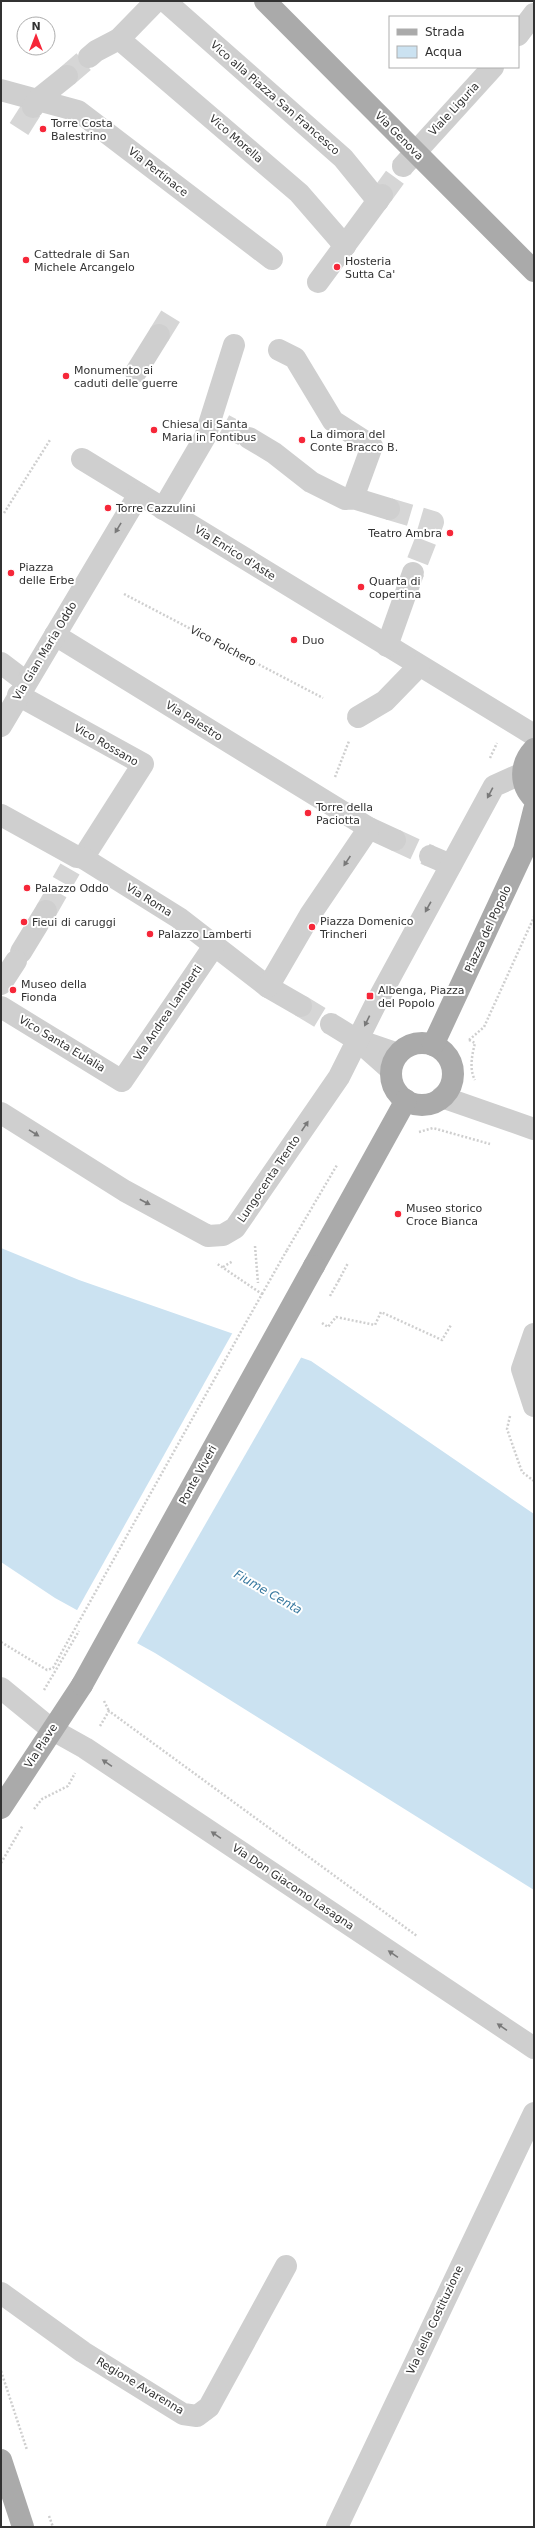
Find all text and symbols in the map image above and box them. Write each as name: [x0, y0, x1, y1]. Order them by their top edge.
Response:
north arrow: [16, 16, 56, 56]
legend: [389, 16, 519, 68]
text: N: [31, 20, 41, 33]
text: Strada: [425, 25, 465, 39]
street label: Vico alla Piazza San Francesco: [208, 38, 342, 158]
text: Acqua: [425, 45, 462, 59]
street label: Viale Liguria: [426, 80, 482, 138]
street label: Via Genova: [372, 109, 426, 163]
street label: Vico Morella: [207, 112, 265, 166]
place label: Torre Costa Balestrino: [50, 117, 113, 143]
marker: Torre Costa Balestrino: [38, 124, 48, 134]
street label: Via Pertinace: [126, 145, 191, 199]
place label: Cattedrale di San Michele Arcangelo: [34, 248, 135, 274]
marker: Cattedrale di San Michele Arcangelo: [21, 255, 31, 265]
place label: Hosteria Sutta Ca': [345, 255, 395, 281]
marker: Hosteria Sutta Ca': [332, 262, 342, 272]
place label: Monumento ai caduti delle guerre: [74, 364, 178, 390]
marker: Monumento ai caduti delle guerre: [61, 371, 71, 381]
place label: Chiesa di Santa Maria in Fontibus: [162, 418, 257, 444]
marker: Chiesa di Santa Maria in Fontibus: [149, 425, 159, 435]
place label: La dimora del Conte Bracco B.: [310, 428, 398, 454]
marker: La dimora del Conte Bracco B.: [297, 435, 307, 445]
place label: Torre Cazzulini: [115, 502, 196, 515]
marker: Torre Cazzulini: [103, 503, 113, 513]
one-way arrow: [115, 522, 122, 534]
street label: Via Enrico d'Aste: [192, 523, 278, 583]
place label: Teatro Ambra: [367, 527, 442, 540]
marker: Teatro Ambra: [445, 528, 455, 538]
place label: Piazza delle Erbe: [19, 561, 75, 587]
marker: Piazza delle Erbe: [6, 568, 16, 578]
place label: Quarta di copertina: [369, 575, 421, 601]
marker: Quarta di copertina: [356, 582, 366, 592]
street label: Via Gian Maria Oddo: [10, 599, 80, 703]
street label: Vico Folchero: [188, 623, 259, 669]
place label: Duo: [302, 634, 324, 647]
marker: Duo: [289, 635, 299, 645]
street label: Via Palestro: [163, 698, 225, 744]
street label: Vico Rossano: [71, 721, 141, 769]
one-way arrow: [487, 787, 494, 798]
place label: Torre della Paciotta: [315, 801, 373, 827]
marker: Torre della Paciotta: [303, 808, 313, 818]
one-way arrow: [343, 855, 351, 866]
street label: Via Roma: [124, 881, 174, 919]
place label: Palazzo Oddo: [35, 882, 109, 895]
marker: Palazzo Oddo: [22, 883, 32, 893]
street label: Piazza del Popolo: [462, 883, 514, 975]
one-way arrow: [425, 901, 432, 913]
place label: Piazza Domenico Trincheri: [319, 915, 414, 941]
place label: Fieui di caruggi: [32, 916, 116, 929]
marker: Fieui di caruggi: [19, 917, 29, 927]
marker: Piazza Domenico Trincheri: [307, 922, 317, 932]
place label: Palazzo Lamberti: [158, 928, 252, 941]
marker: Palazzo Lamberti: [145, 929, 155, 939]
street label: Via Andrea Lamberti: [131, 963, 205, 1063]
place label: Museo della Fionda: [21, 978, 87, 1004]
place label: Albenga, Piazza del Popolo: [378, 984, 465, 1010]
marker: Museo della Fionda: [8, 985, 18, 995]
marker: Albenga, Piazza del Popolo: [365, 991, 375, 1001]
street label: Vico Santa Eulalia: [16, 1013, 108, 1075]
one-way arrow: [363, 1015, 370, 1027]
one-way arrow: [301, 1121, 309, 1131]
one-way arrow: [28, 1130, 40, 1137]
street label: Lungocenta Trento: [235, 1133, 303, 1225]
one-way arrow: [139, 1198, 150, 1205]
place label: Museo storico Croce Bianca: [406, 1202, 483, 1228]
marker: Museo storico Croce Bianca: [393, 1209, 403, 1219]
street label: Ponte Viveri: [176, 1443, 220, 1507]
water label: Fiume Centa: [232, 1567, 304, 1617]
street label: Via Piave: [22, 1721, 60, 1771]
one-way arrow: [102, 1759, 113, 1767]
one-way arrow: [210, 1832, 221, 1839]
street label: Via Don Giacomo Lasagna: [230, 1841, 356, 1933]
one-way arrow: [388, 1950, 399, 1958]
one-way arrow: [496, 2023, 507, 2030]
street label: Via della Costituzione: [404, 2263, 466, 2377]
street label: Regione Avarenna: [94, 2355, 186, 2417]

